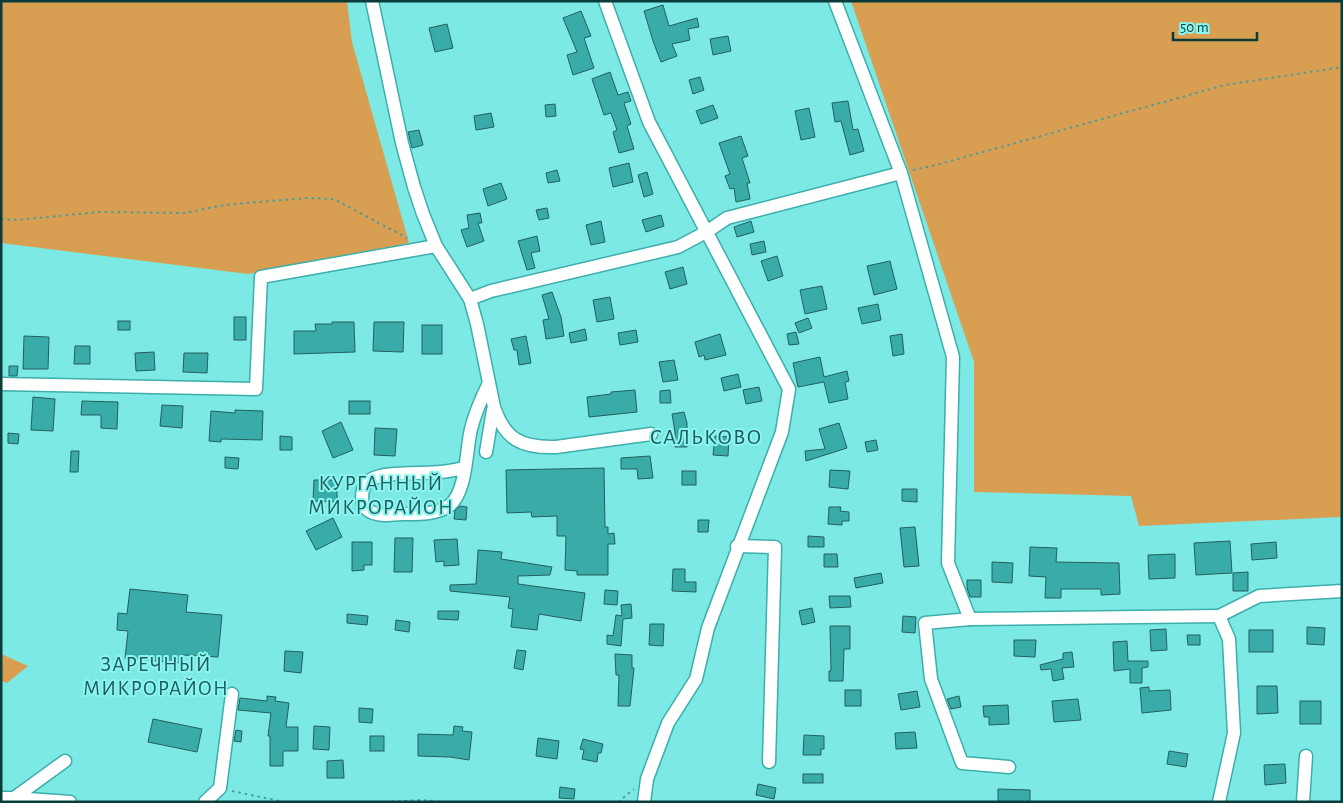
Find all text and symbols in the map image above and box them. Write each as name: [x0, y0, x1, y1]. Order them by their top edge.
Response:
scale bar: [1173, 10, 1257, 42]
text: 50 m: [1180, 20, 1209, 35]
district label: САЛЬКОВО: [650, 426, 762, 448]
district label: КУРГАННЫЙ МИКРОРАЙОН: [308, 472, 454, 518]
district label: ЗАРЕЧНЫЙ МИКРОРАЙОН: [83, 653, 229, 699]

